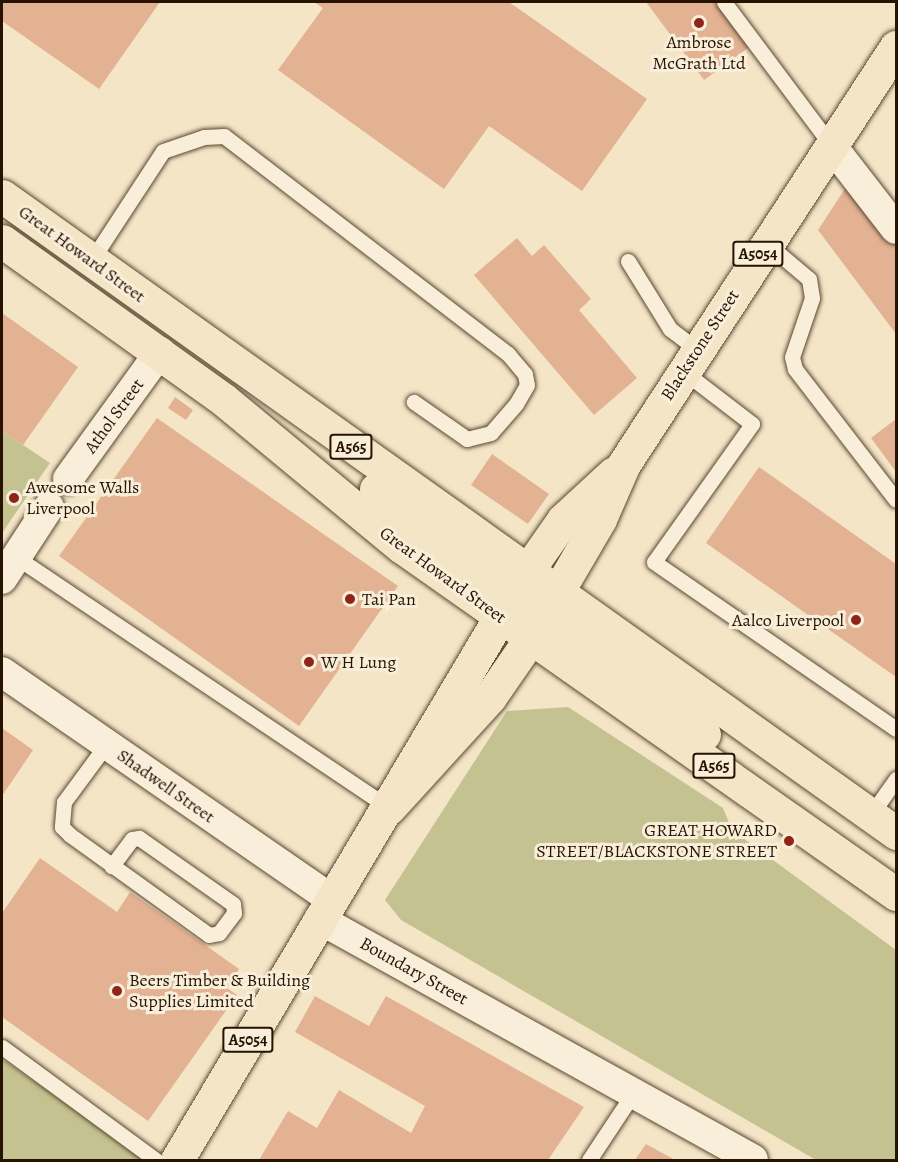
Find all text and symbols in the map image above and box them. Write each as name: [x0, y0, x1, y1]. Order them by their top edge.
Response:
marker: Ambrose McGrath Ltd: [692, 16, 706, 30]
place label: Ambrose McGrath Ltd: [652, 32, 746, 74]
street label: Great Howard Street: [14, 201, 150, 307]
road number: A5054: [731, 241, 785, 267]
street label: Blackstone Street: [656, 285, 744, 405]
street label: Athol Street: [80, 374, 148, 458]
road number: A565: [328, 434, 374, 460]
place label: Awesome Walls Liverpool: [26, 477, 139, 520]
marker: Awesome Walls Liverpool: [7, 491, 21, 505]
street label: Great Howard Street: [375, 522, 511, 628]
place label: Tai Pan: [362, 588, 416, 610]
marker: Tai Pan: [343, 592, 357, 606]
place label: Aalco Liverpool: [732, 609, 844, 631]
marker: Aalco Liverpool: [849, 613, 863, 627]
place label: W H Lung: [321, 651, 396, 673]
marker: W H Lung: [302, 655, 316, 669]
street label: Shadwell Street: [113, 744, 219, 828]
road number: A565: [692, 753, 736, 779]
place label: GREAT HOWARD STREET/BLACKSTONE STREET: [536, 820, 777, 862]
marker: GREAT HOWARD STREET/BLACKSTONE STREET: [782, 834, 796, 848]
street label: Boundary Street: [356, 932, 472, 1010]
place label: Beers Timber & Building Supplies Limited: [129, 970, 310, 1012]
marker: Beers Timber & Building Supplies Limited: [110, 984, 124, 998]
road number: A5054: [221, 1027, 275, 1053]

